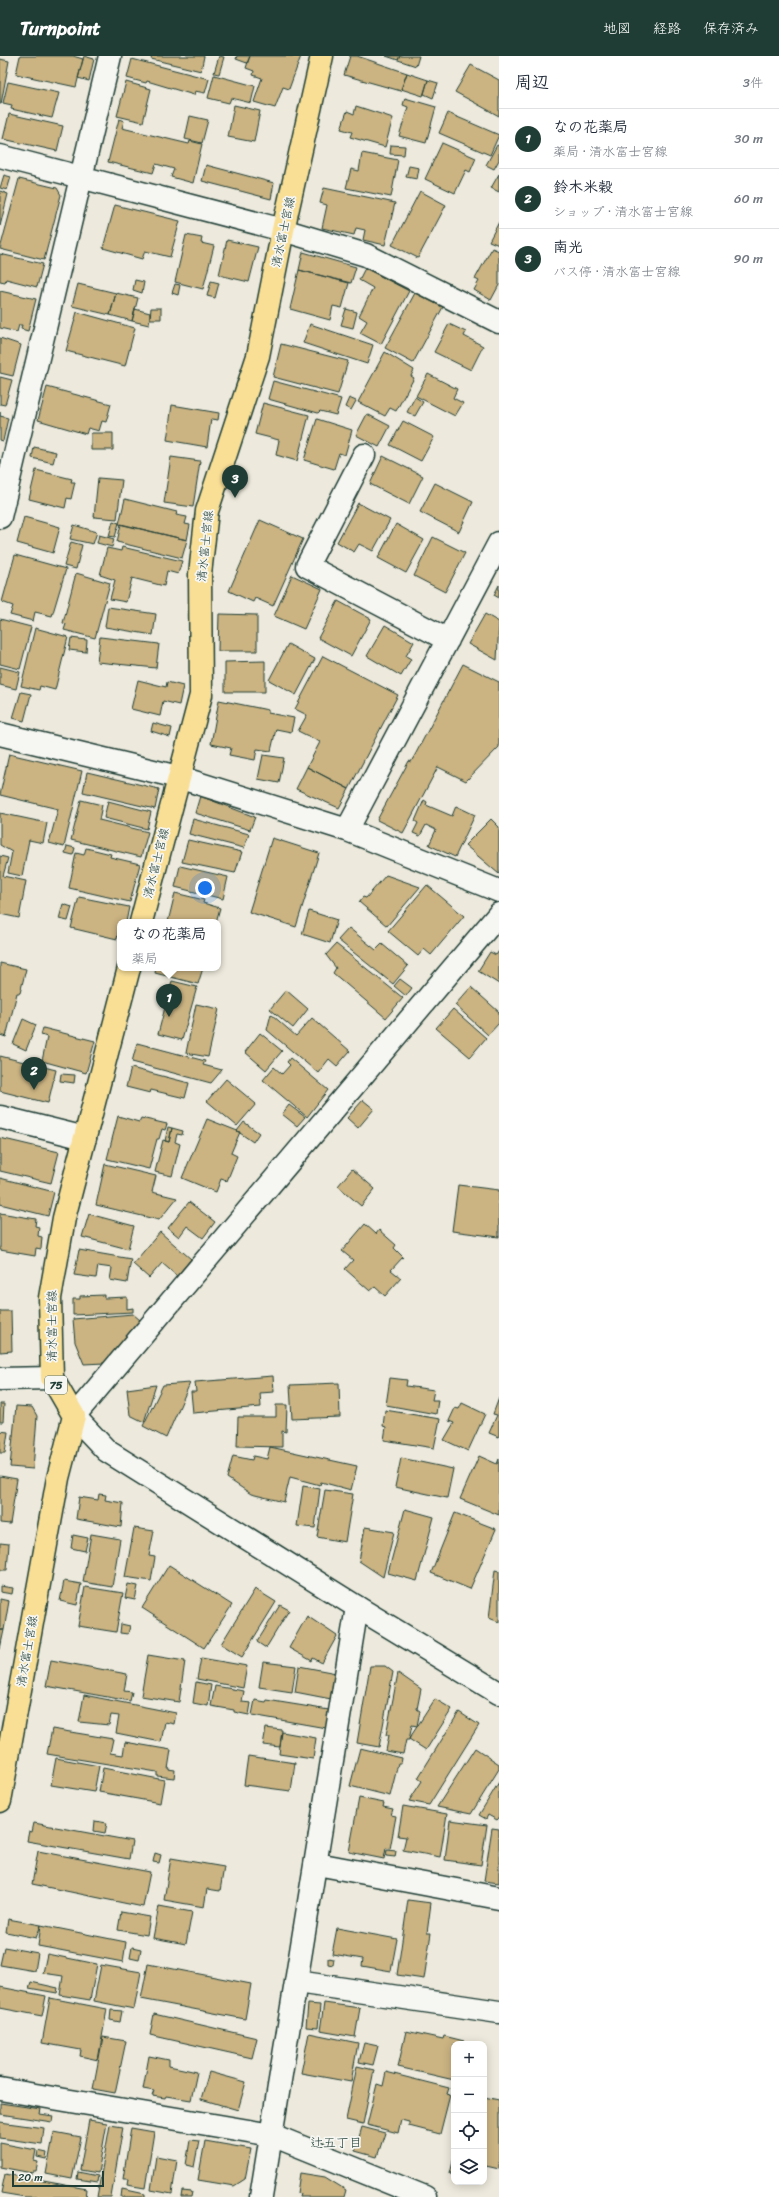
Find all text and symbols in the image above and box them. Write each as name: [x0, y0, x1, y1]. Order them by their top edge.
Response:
text: Turnpoint: [20, 12, 101, 45]
text: 地図: [603, 16, 631, 41]
text: 経路: [653, 16, 681, 41]
text: 保存済み: [703, 16, 759, 41]
text: 周辺: [515, 67, 549, 97]
text: 3件: [743, 71, 763, 94]
text: なの花薬局: [553, 114, 628, 140]
text: 1: [525, 127, 531, 150]
text: 30 m: [734, 127, 763, 150]
text: 薬局 · 清水富士宮線: [553, 140, 667, 163]
text: 鈴木米穀: [553, 174, 613, 200]
text: 2: [524, 187, 532, 210]
text: 60 m: [734, 187, 763, 210]
street label: 清水富士宮線: [265, 194, 301, 270]
text: ショップ · 清水富士宮線: [553, 200, 693, 223]
text: 南光: [553, 234, 583, 260]
text: 3: [524, 247, 532, 270]
text: 90 m: [733, 247, 763, 270]
text: バス停 · 清水富士宮線: [553, 260, 680, 283]
pin: 3: [222, 465, 248, 498]
street label: 清水富士宮線: [190, 509, 220, 583]
street label: 清水富士宮線: [137, 825, 175, 901]
your location: [195, 878, 215, 898]
popup: [117, 919, 221, 971]
text: なの花薬局: [131, 921, 207, 947]
text: 薬局: [131, 947, 158, 970]
pin: 1: [156, 984, 182, 1017]
pin: 2: [21, 1057, 47, 1090]
street label: 清水富士宮線: [41, 1290, 63, 1362]
road number: 75: [45, 1376, 67, 1394]
street label: 清水富士宮線: [10, 1614, 44, 1688]
map controls: [451, 2041, 487, 2185]
button: +: [451, 2041, 487, 2077]
button: −: [451, 2077, 487, 2113]
button: locate: [451, 2113, 487, 2149]
district label: 辻五丁目: [310, 2131, 362, 2154]
button: layers: [451, 2149, 487, 2185]
text: 20 m: [18, 2168, 43, 2187]
scale bar: [12, 2169, 104, 2188]

